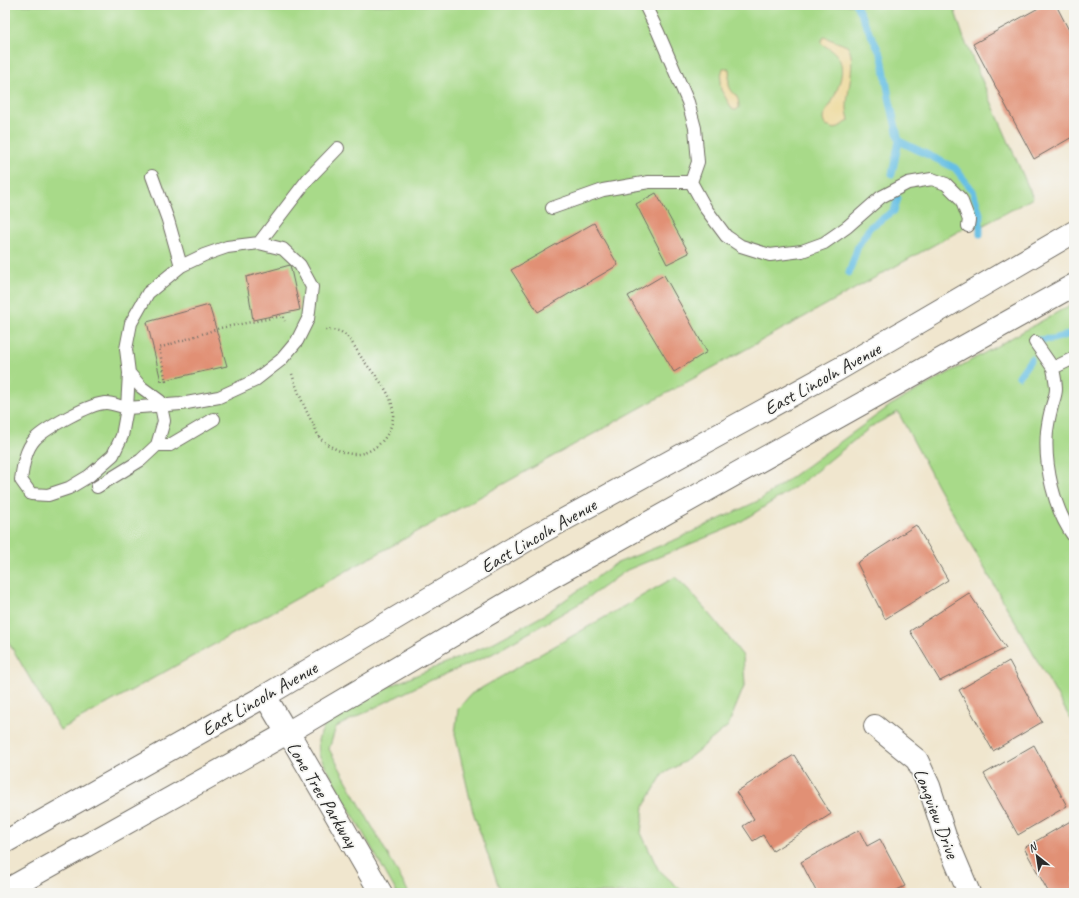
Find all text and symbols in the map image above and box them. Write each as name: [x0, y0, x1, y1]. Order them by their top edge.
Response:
street label: East Lincoln Avenue: [760, 336, 886, 421]
street label: East Lincoln Avenue: [476, 492, 602, 579]
street label: East Lincoln Avenue: [197, 655, 323, 742]
street label: Lone Tree Parkway: [281, 737, 364, 853]
street label: Longview Drive: [908, 765, 965, 863]
north arrow: [1017, 836, 1057, 876]
text: N: [1026, 838, 1040, 855]

